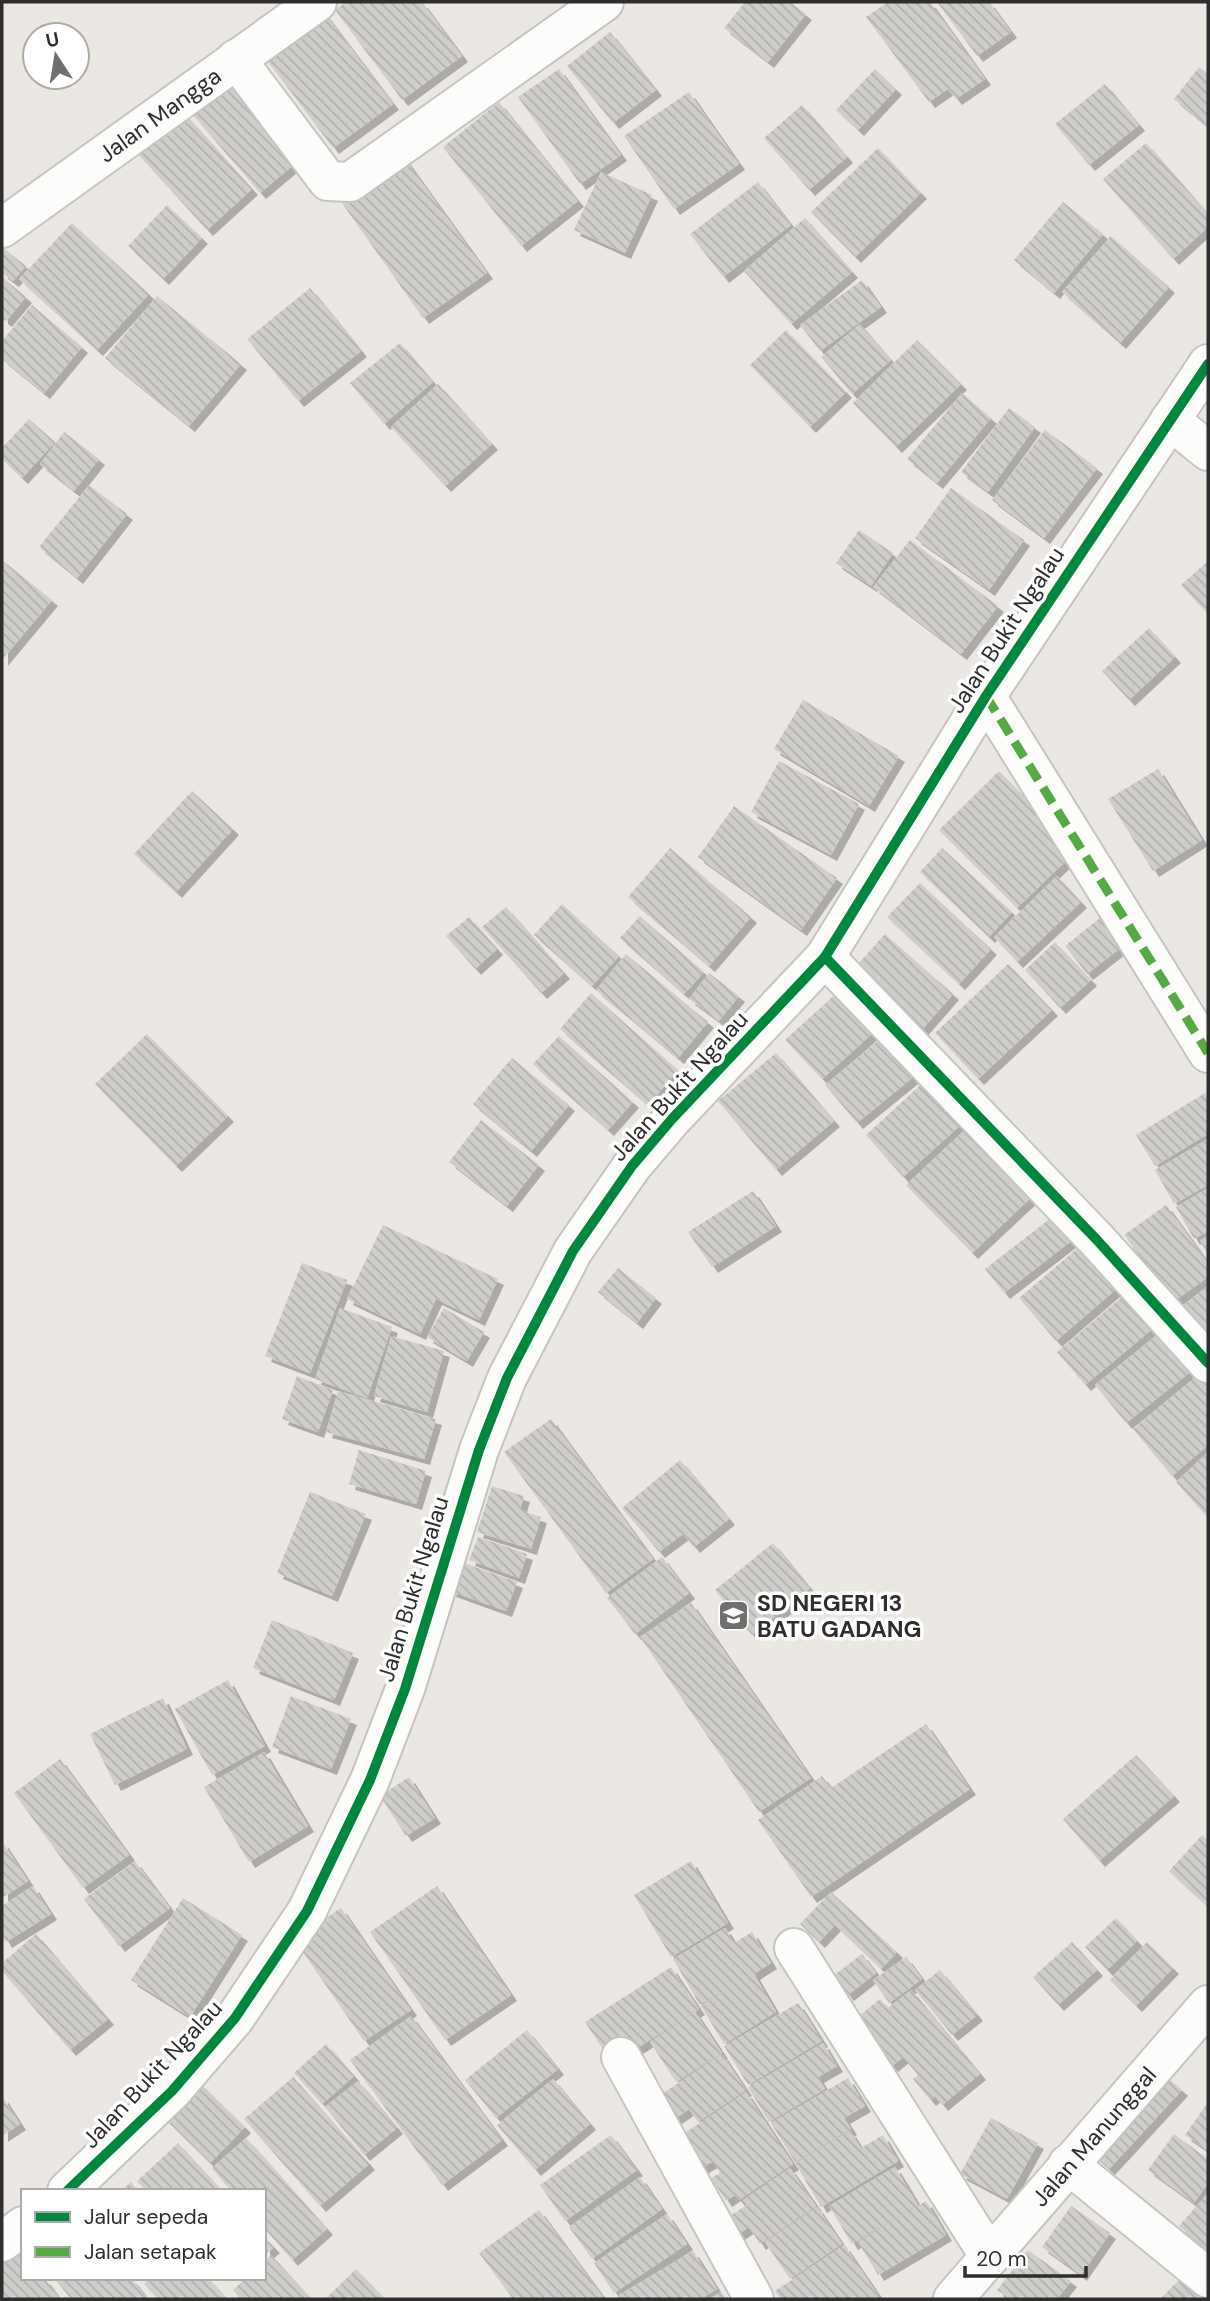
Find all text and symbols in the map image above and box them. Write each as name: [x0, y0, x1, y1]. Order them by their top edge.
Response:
north arrow: [21, 21, 91, 91]
text: U: [44, 26, 62, 53]
street label: Jalan Mangga: [92, 61, 227, 169]
street label: Jalan Bukit Ngalau: [941, 541, 1071, 719]
street label: Jalan Bukit Ngalau: [603, 1004, 755, 1168]
street label: Jalan Bukit Ngalau: [371, 1493, 455, 1685]
place label: SD NEGERI 13 BATU GADANG: [757, 1588, 921, 1644]
school or university icon: SD NEGERI 13 BATU GADANG: [717, 1599, 751, 1633]
street label: Jalan Bukit Ngalau: [75, 1993, 229, 2155]
street label: Jalan Manunggal: [1025, 2060, 1163, 2213]
legend: [21, 2189, 266, 2280]
text: Jalur sepeda: [84, 2203, 208, 2231]
scale bar: [965, 2234, 1086, 2278]
text: Jalan setapak: [84, 2238, 217, 2266]
text: 20 m: [976, 2245, 1027, 2273]

